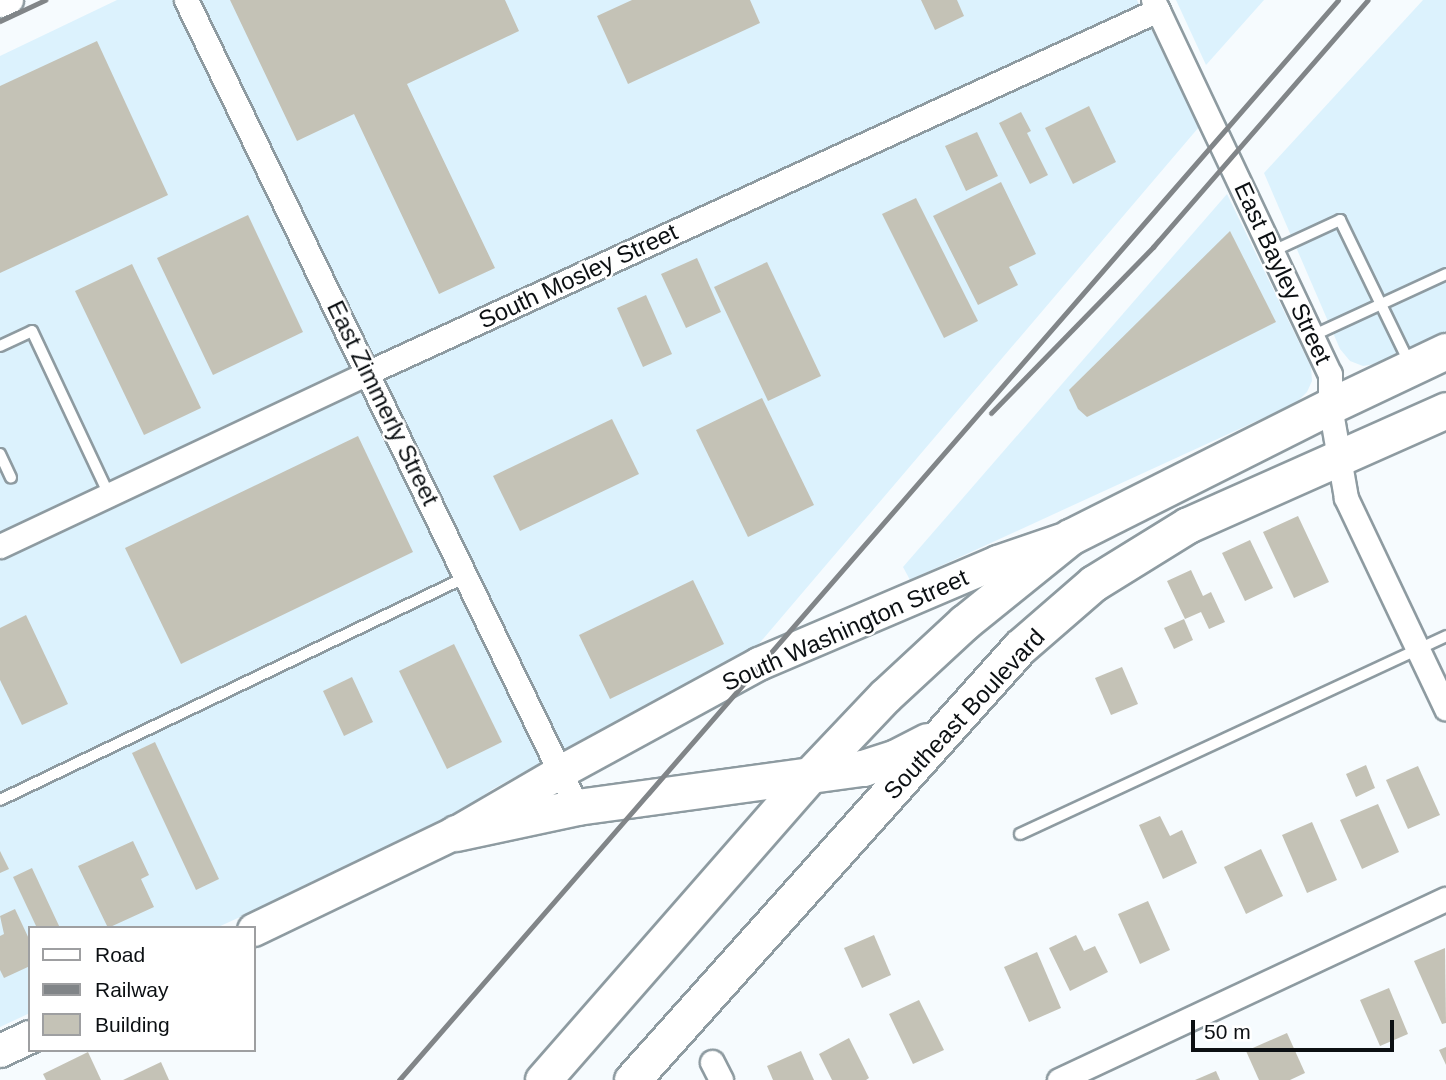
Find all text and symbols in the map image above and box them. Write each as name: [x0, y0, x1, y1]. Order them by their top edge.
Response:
street label: East Bayley Street: [1228, 177, 1338, 369]
street label: South Mosley Street: [474, 217, 682, 335]
street label: East Zimmerly Street: [321, 296, 445, 510]
street label: South Washington Street: [718, 563, 972, 697]
street label: Southeast Boulevard: [877, 623, 1051, 805]
legend: [28, 926, 256, 1052]
text: Road: [95, 943, 145, 966]
text: Railway: [95, 978, 169, 1001]
scale bar: [1194, 1006, 1397, 1050]
text: Building: [95, 1013, 170, 1036]
text: 50 m: [1204, 1020, 1251, 1043]

